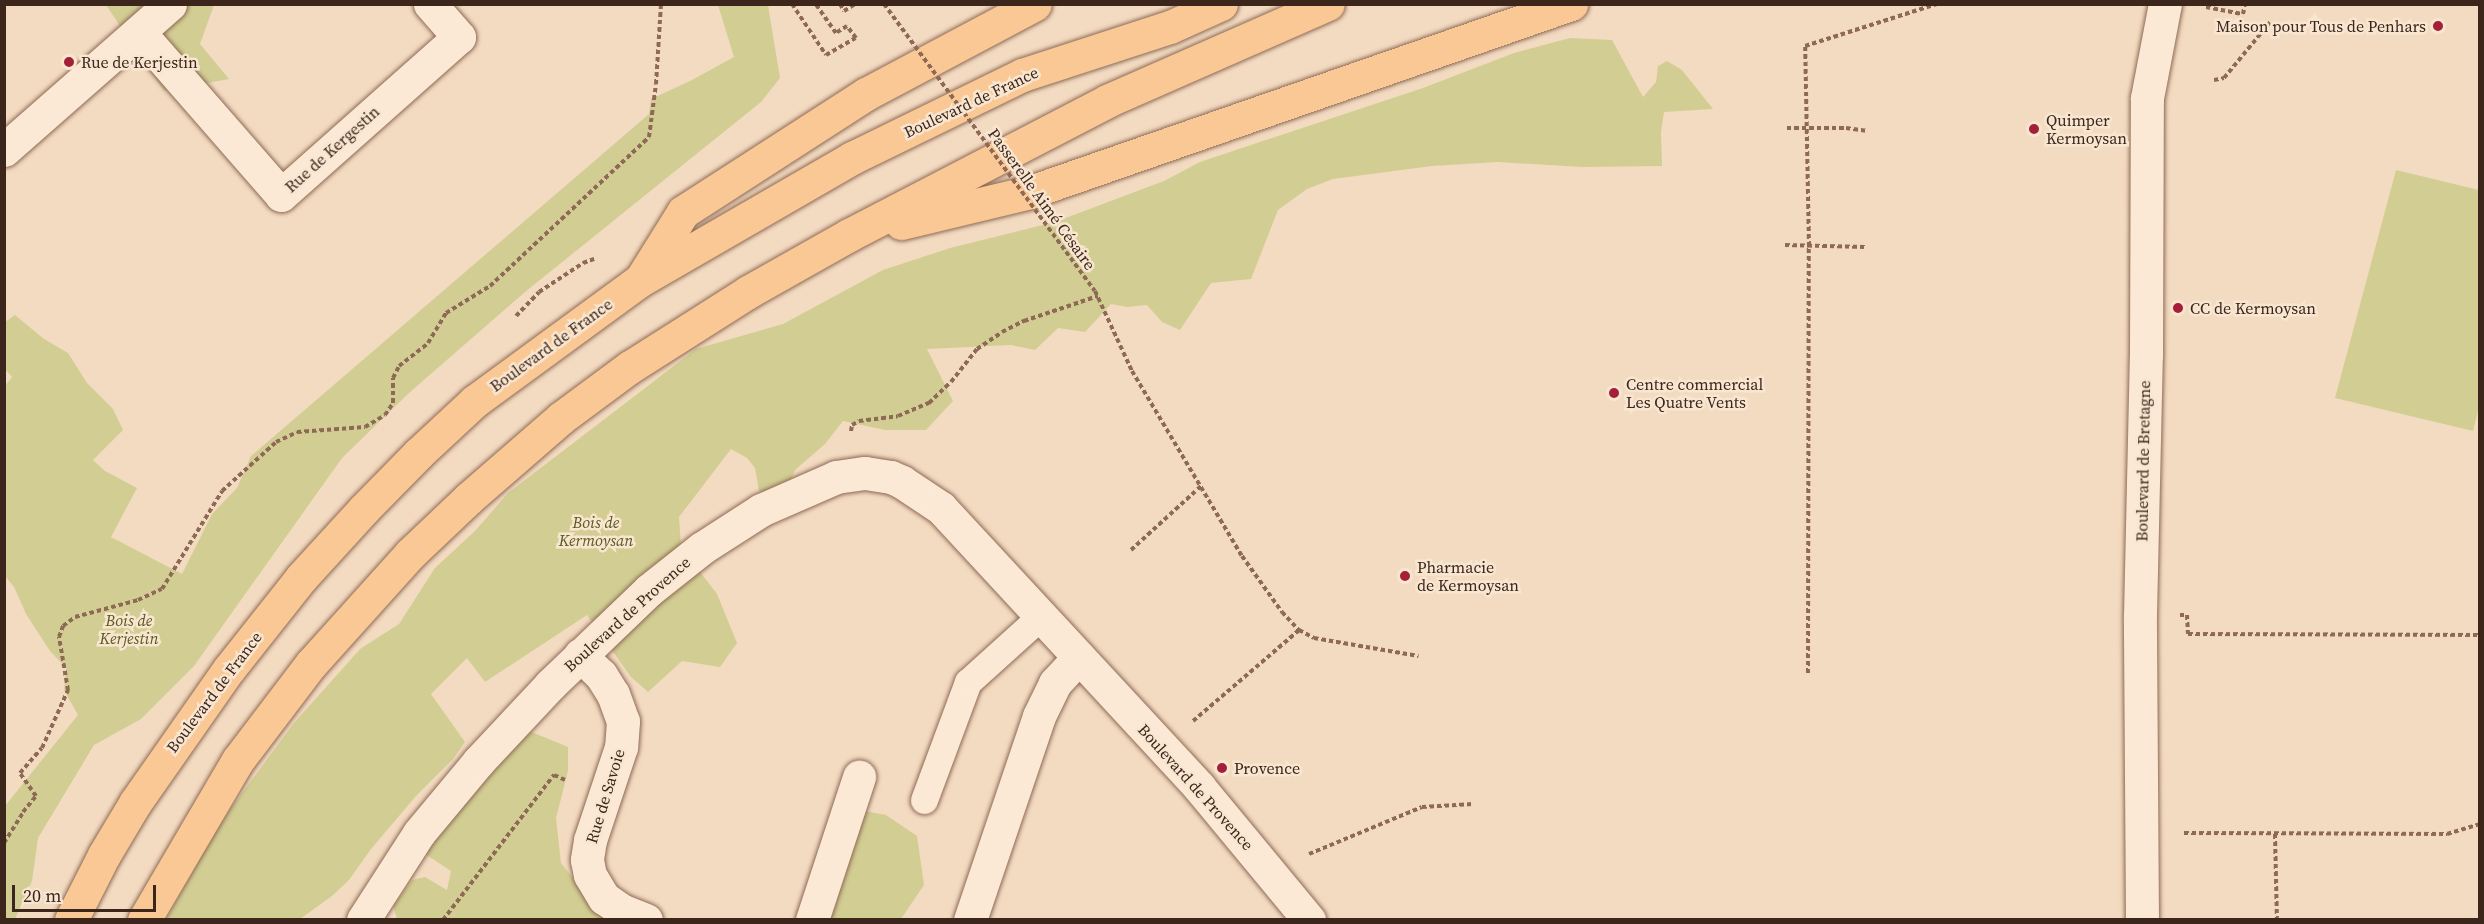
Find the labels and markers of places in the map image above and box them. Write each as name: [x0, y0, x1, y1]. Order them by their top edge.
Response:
place label: Maison pour Tous de Penhars: [2216, 16, 2426, 36]
marker: Maison pour Tous de Penhars: [2431, 19, 2445, 33]
place label: Rue de Kerjestin: [81, 52, 198, 72]
marker: Rue de Kerjestin: [62, 55, 76, 69]
place label: Quimper Kermoysan: [2046, 110, 2127, 148]
marker: Quimper Kermoysan: [2027, 122, 2041, 136]
place label: CC de Kermoysan: [2190, 298, 2316, 318]
marker: CC de Kermoysan: [2171, 301, 2185, 315]
place label: Centre commercial Les Quatre Vents: [1626, 374, 1763, 412]
marker: Centre commercial Les Quatre Vents: [1607, 386, 1621, 400]
place label: Pharmacie de Kermoysan: [1417, 557, 1519, 595]
marker: Pharmacie de Kermoysan: [1398, 569, 1412, 583]
place label: Provence: [1234, 758, 1300, 778]
marker: Provence: [1215, 761, 1229, 775]

